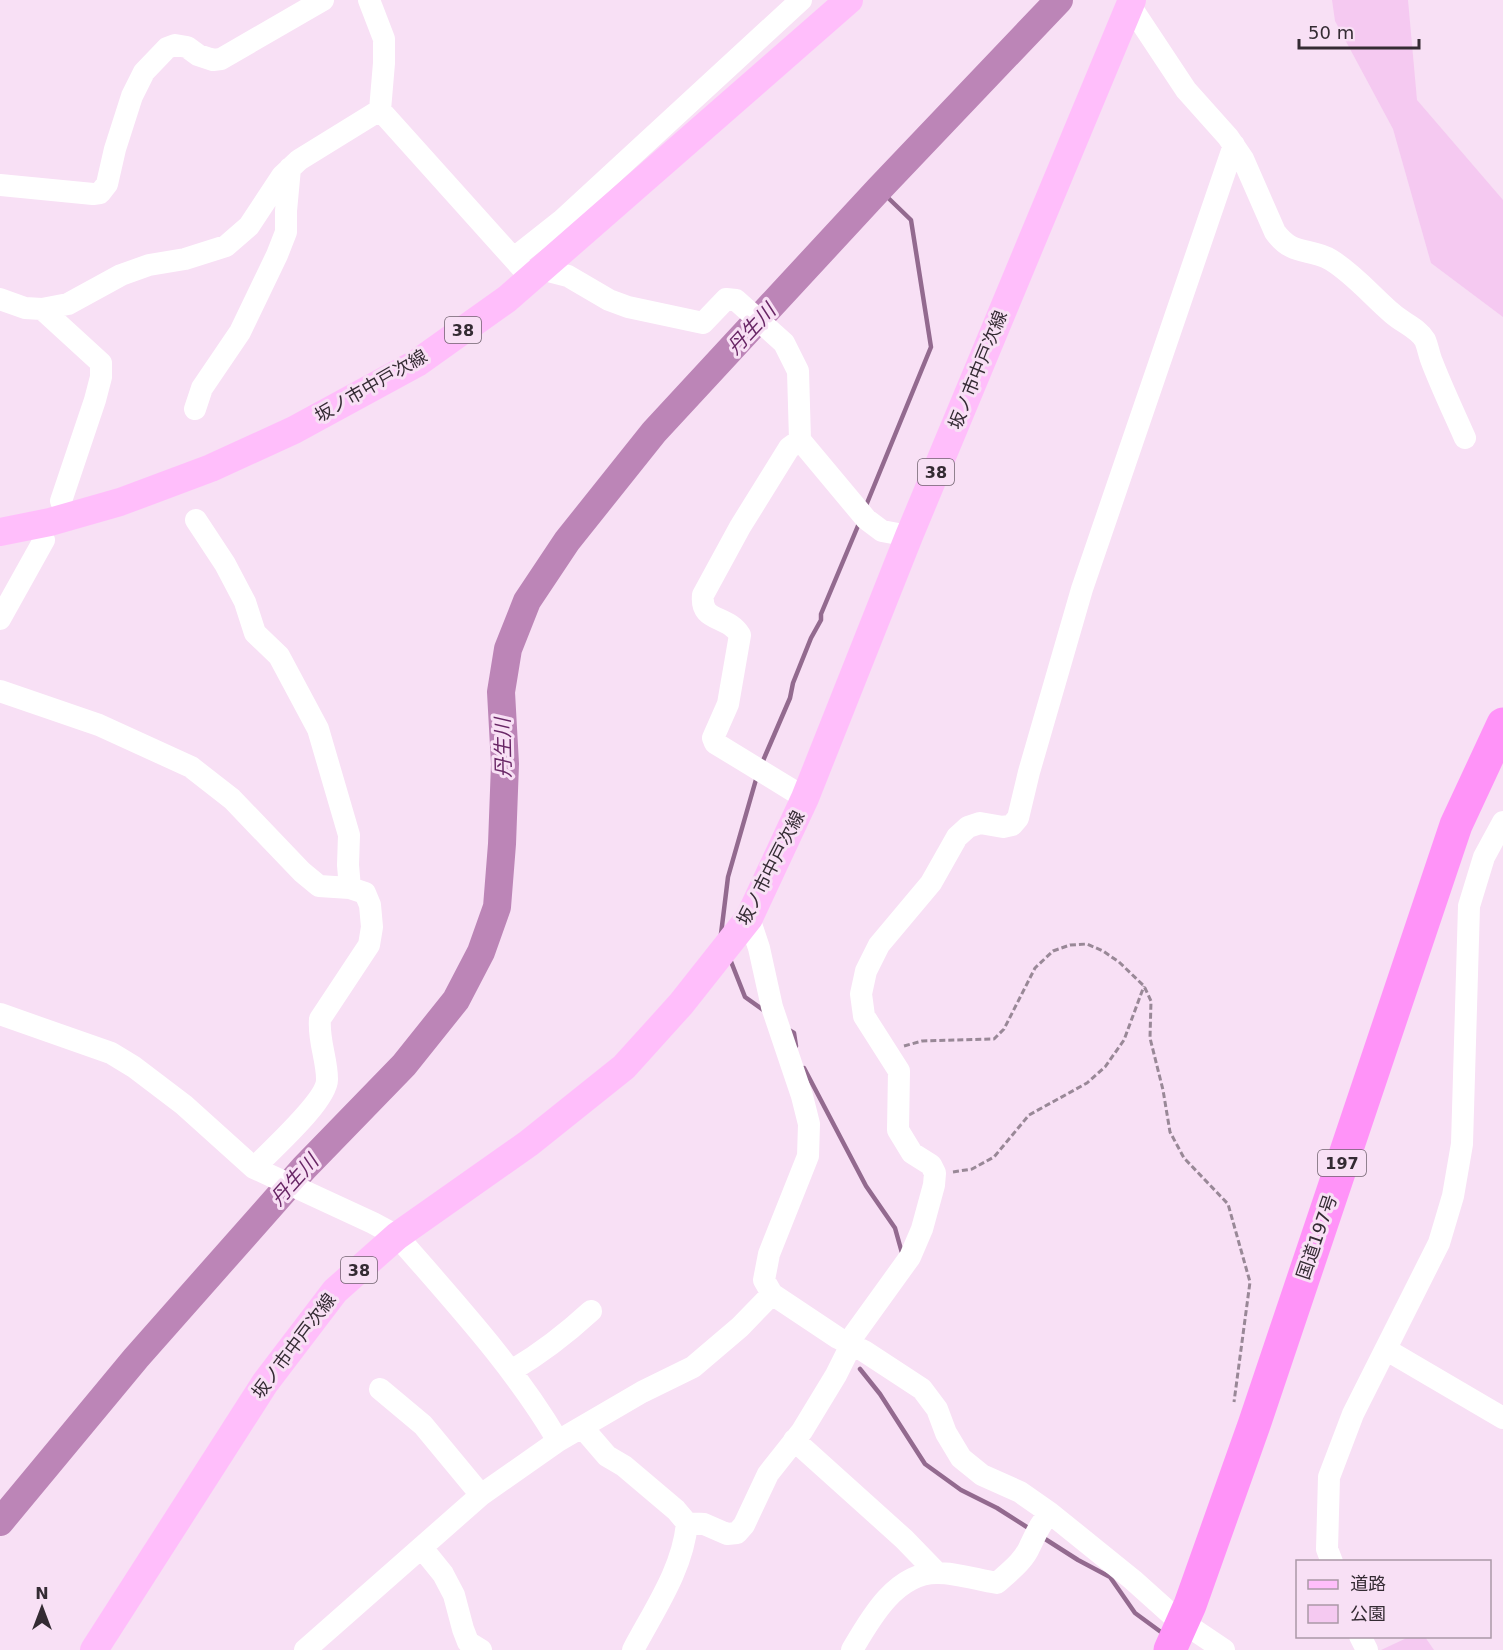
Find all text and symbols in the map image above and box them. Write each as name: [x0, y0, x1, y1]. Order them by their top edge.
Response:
scale bar: [1299, 12, 1419, 50]
text: 50 m: [1308, 22, 1354, 43]
water label: 丹生川: [722, 297, 782, 359]
street label: 坂ノ市中戸次線: [944, 307, 1011, 432]
road number: 38: [445, 317, 481, 343]
street label: 坂ノ市中戸次線: [311, 345, 431, 426]
road number: 38: [918, 459, 954, 485]
water label: 丹生川: [490, 716, 516, 778]
street label: 坂ノ市中戸次線: [733, 807, 809, 929]
water label: 丹生川: [265, 1148, 324, 1210]
road number: 197: [1318, 1150, 1366, 1176]
street label: 国道197号: [1292, 1192, 1341, 1282]
road number: 38: [341, 1257, 377, 1283]
street label: 坂ノ市中戸次線: [247, 1289, 340, 1402]
legend: [1296, 1560, 1491, 1638]
text: 道路: [1350, 1573, 1386, 1594]
north arrow: [12, 1578, 72, 1638]
text: N: [35, 1584, 49, 1603]
text: 公園: [1350, 1603, 1386, 1624]

